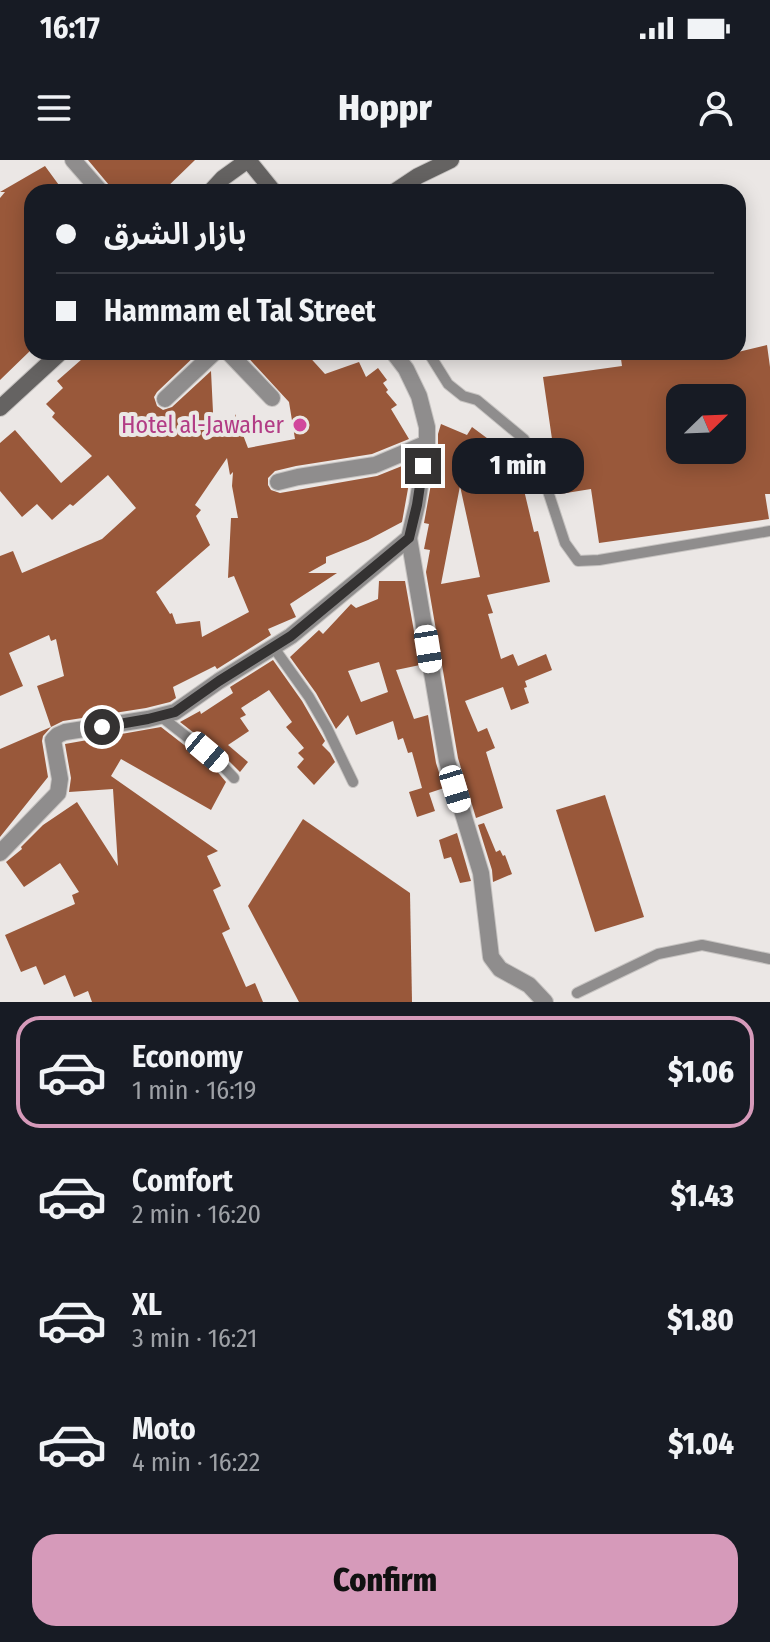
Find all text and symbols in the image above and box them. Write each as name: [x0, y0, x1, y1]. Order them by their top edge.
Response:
text: 16:17: [40, 10, 100, 46]
icon: menu: [32, 86, 76, 130]
text: Hoppr: [338, 86, 432, 130]
icon: person: [694, 86, 738, 130]
text: بازار الشرق: [104, 216, 247, 252]
text: Hammam el Tal Street: [104, 293, 376, 329]
north arrow: [666, 384, 746, 464]
map controls: [666, 384, 746, 464]
place label: Hotel al-Jawaher: [121, 411, 285, 439]
marker: Hotel al-Jawaher: [291, 416, 309, 434]
callout: 1 min: [451, 438, 583, 494]
route end: [405, 448, 441, 484]
text: 1 min: [490, 450, 546, 481]
car: [412, 623, 444, 675]
route start: [84, 709, 120, 745]
car: [181, 727, 233, 777]
car: [437, 763, 473, 815]
icon: car: [36, 1036, 108, 1108]
text: Economy: [132, 1039, 243, 1075]
text: $1.06: [668, 1054, 734, 1090]
text: 1 min · 16:19: [132, 1075, 257, 1106]
icon: car: [36, 1160, 108, 1232]
text: Comfort: [132, 1163, 233, 1199]
text: $1.43: [671, 1178, 734, 1214]
text: 2 min · 16:20: [132, 1199, 261, 1230]
icon: car: [36, 1284, 108, 1356]
text: XL: [132, 1287, 162, 1323]
text: $1.80: [667, 1302, 734, 1338]
text: 3 min · 16:21: [132, 1323, 257, 1354]
icon: car: [36, 1408, 108, 1480]
text: Moto: [132, 1411, 196, 1447]
text: $1.04: [668, 1426, 734, 1462]
text: 4 min · 16:22: [132, 1447, 260, 1478]
button: Confirm: [32, 1534, 738, 1626]

